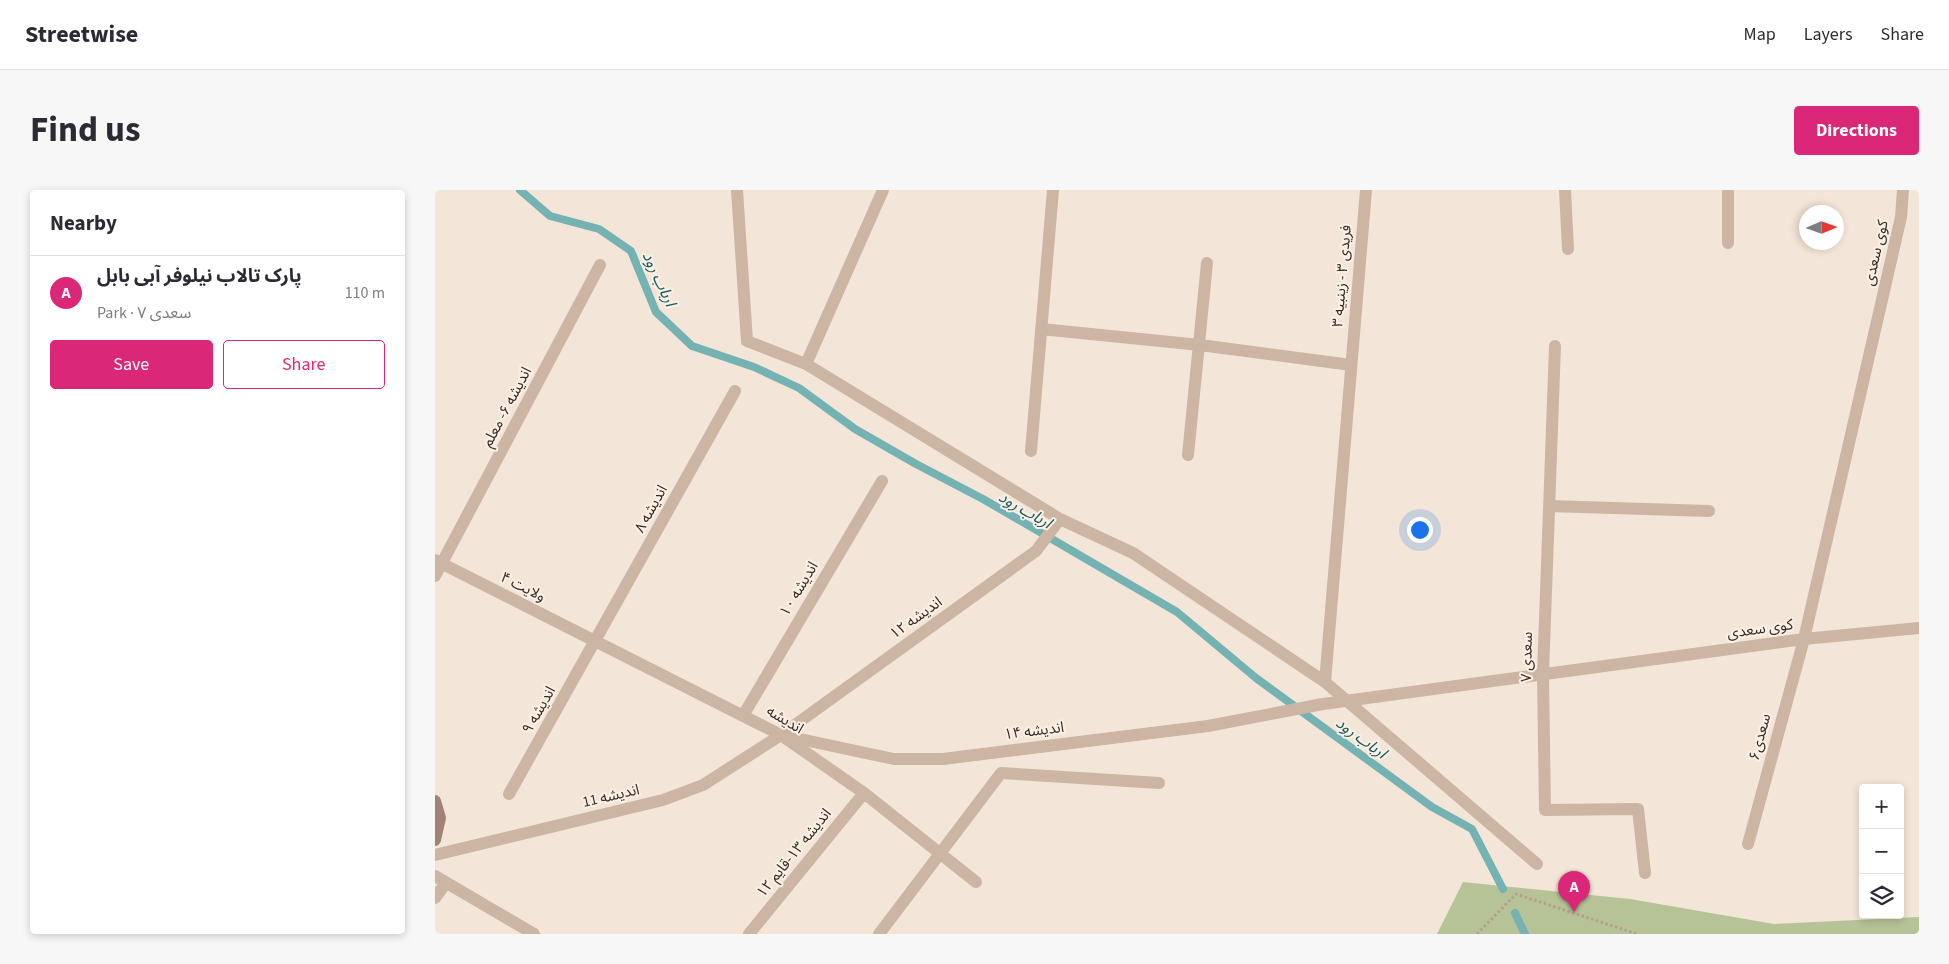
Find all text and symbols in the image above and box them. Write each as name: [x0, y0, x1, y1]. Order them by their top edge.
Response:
text: Streetwise: [25, 17, 138, 52]
text: Map: [1744, 22, 1776, 47]
text: Layers: [1804, 22, 1853, 47]
text: Share: [1881, 22, 1924, 47]
text: Find us: [30, 105, 140, 155]
button: Directions: [1794, 106, 1919, 155]
north arrow: [1799, 205, 1844, 250]
text: Nearby: [50, 208, 117, 238]
street label: کوی سعدی: [1858, 217, 1894, 288]
street label: فریدی ۳ - زینبیه ۳: [1327, 224, 1357, 328]
water label: ارباب رود: [637, 248, 682, 312]
text: پارک تالاب نیلوفر آبی بابل: [97, 263, 302, 290]
text: A: [61, 282, 71, 304]
text: 110 m: [345, 282, 385, 304]
text: Park · سعدی ۷: [97, 302, 191, 324]
button: Save: [50, 340, 213, 389]
button: Share: [223, 340, 385, 389]
street label: اندیشه ۶- معلم: [477, 363, 537, 451]
street label: اندیشه ۸: [629, 481, 673, 537]
water label: ارباب رود: [994, 486, 1057, 535]
your location: [1407, 517, 1433, 543]
street label: اندیشه ۱۰: [774, 558, 824, 620]
street label: ولایت ۴: [497, 567, 549, 607]
street label: اندیشه ۱۲: [885, 592, 947, 644]
street label: کوی سعدی: [1726, 614, 1795, 644]
street label: سعدی ۷: [1516, 631, 1538, 682]
street label: اندیشه ۹: [517, 682, 561, 738]
street label: اندیشه: [762, 701, 808, 739]
street label: سعدی۶: [1744, 711, 1776, 763]
water label: ارباب رود: [1331, 712, 1393, 765]
street label: اندیشه ۱۴: [1003, 717, 1065, 745]
street label: اندیشه 11: [580, 779, 642, 813]
map controls: [1859, 784, 1904, 919]
button: +: [1859, 784, 1904, 829]
street label: اندیشه ۱۳-قایم ۱۲: [752, 804, 836, 902]
button: −: [1859, 829, 1904, 874]
pin: A: [1558, 871, 1590, 912]
button: layers: [1859, 874, 1904, 919]

